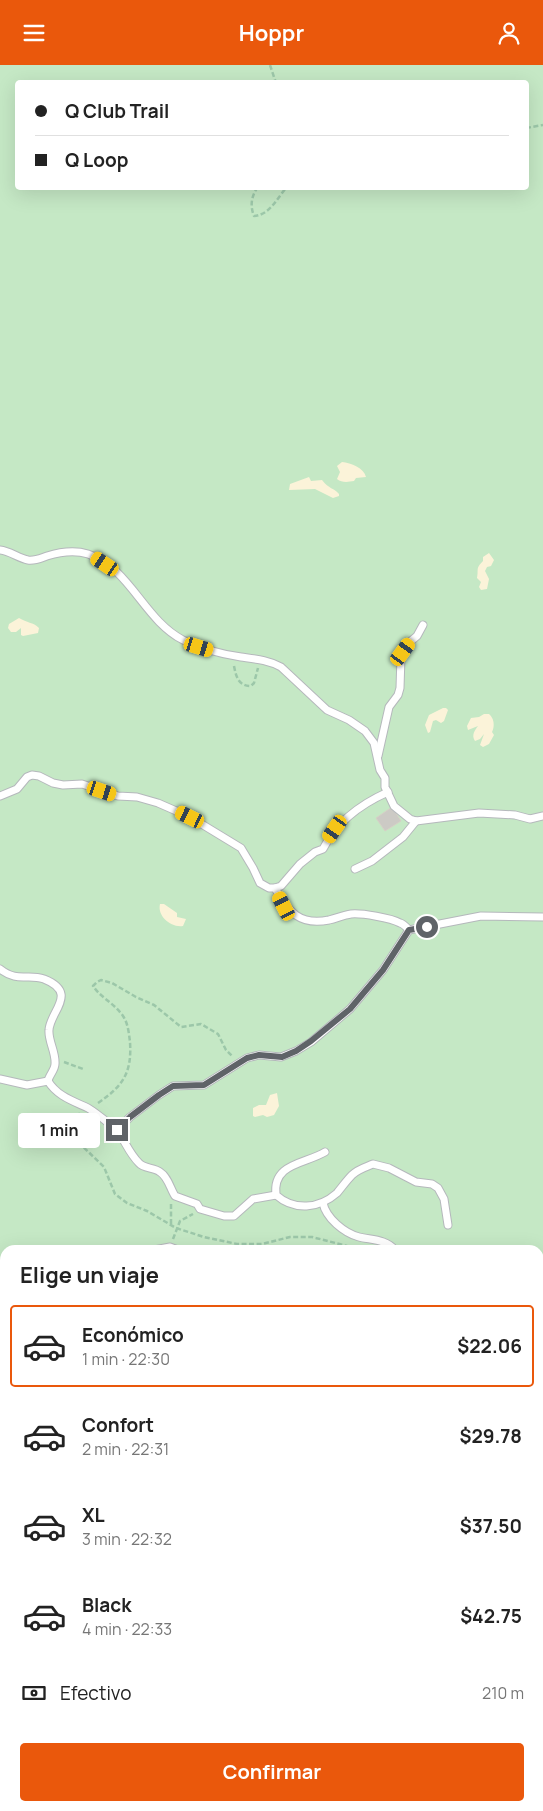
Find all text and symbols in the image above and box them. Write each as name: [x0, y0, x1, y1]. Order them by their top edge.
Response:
text: Hoppr: [239, 18, 304, 48]
icon: menu: [20, 19, 48, 47]
icon: person: [495, 19, 523, 47]
text: Q Club Trail: [65, 98, 169, 124]
text: Q Loop: [65, 147, 128, 173]
car: [88, 549, 121, 579]
car: [182, 635, 215, 659]
car: [388, 635, 417, 669]
car: [85, 779, 118, 803]
car: [173, 804, 206, 830]
car: [320, 812, 349, 846]
car: [270, 889, 297, 923]
route start: [416, 916, 438, 938]
callout: 1 min: [17, 1113, 100, 1147]
text: 1 min: [39, 1119, 79, 1141]
route end: [106, 1119, 128, 1141]
text: Elige un viaje: [20, 1260, 159, 1290]
text: Económico: [82, 1322, 184, 1348]
icon: car: [22, 1324, 67, 1369]
text: $22.06: [457, 1333, 522, 1359]
text: 1 min · 22:30: [82, 1348, 170, 1370]
text: Confort: [82, 1412, 154, 1438]
icon: car: [22, 1414, 67, 1459]
text: $29.78: [459, 1423, 522, 1449]
text: 2 min · 22:31: [82, 1438, 169, 1460]
text: XL: [82, 1502, 105, 1528]
icon: car: [22, 1504, 67, 1549]
text: $37.50: [460, 1513, 522, 1539]
text: 3 min · 22:32: [82, 1528, 172, 1550]
text: Black: [82, 1592, 131, 1618]
icon: car: [22, 1594, 67, 1639]
text: $42.75: [460, 1603, 522, 1629]
text: 4 min · 22:33: [82, 1618, 172, 1640]
icon: cash: [20, 1679, 48, 1707]
text: Efectivo: [60, 1680, 131, 1706]
text: 210 m: [482, 1682, 524, 1704]
button: Confirmar: [20, 1743, 524, 1801]

